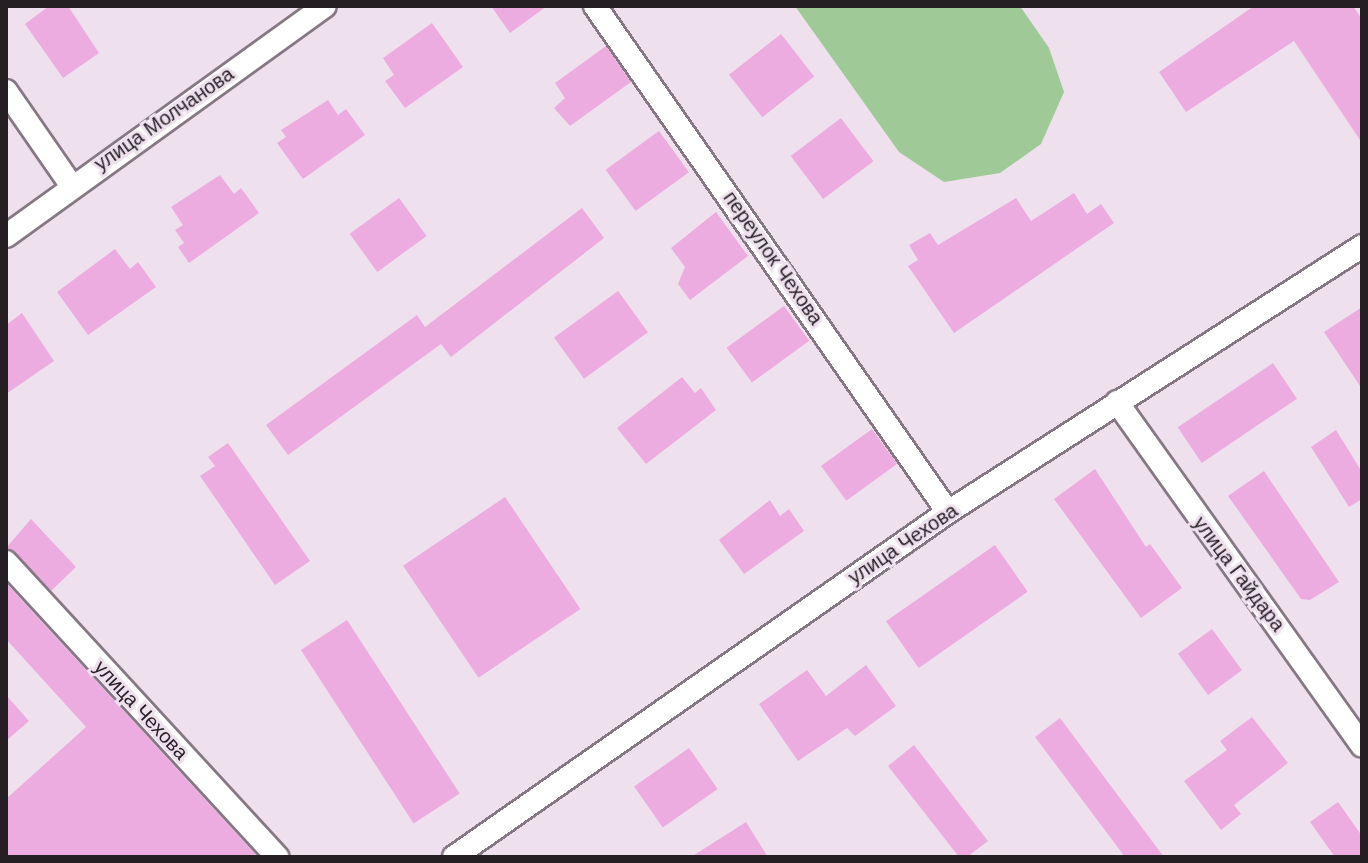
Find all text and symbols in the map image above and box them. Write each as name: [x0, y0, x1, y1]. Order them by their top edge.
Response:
street label: улица Молчанова: [90, 62, 238, 176]
street label: переулок Чехова: [718, 187, 828, 329]
street label: улица Чехова: [844, 499, 962, 589]
street label: улица Гайдара: [1188, 512, 1290, 636]
street label: улица Чехова: [89, 655, 193, 765]

